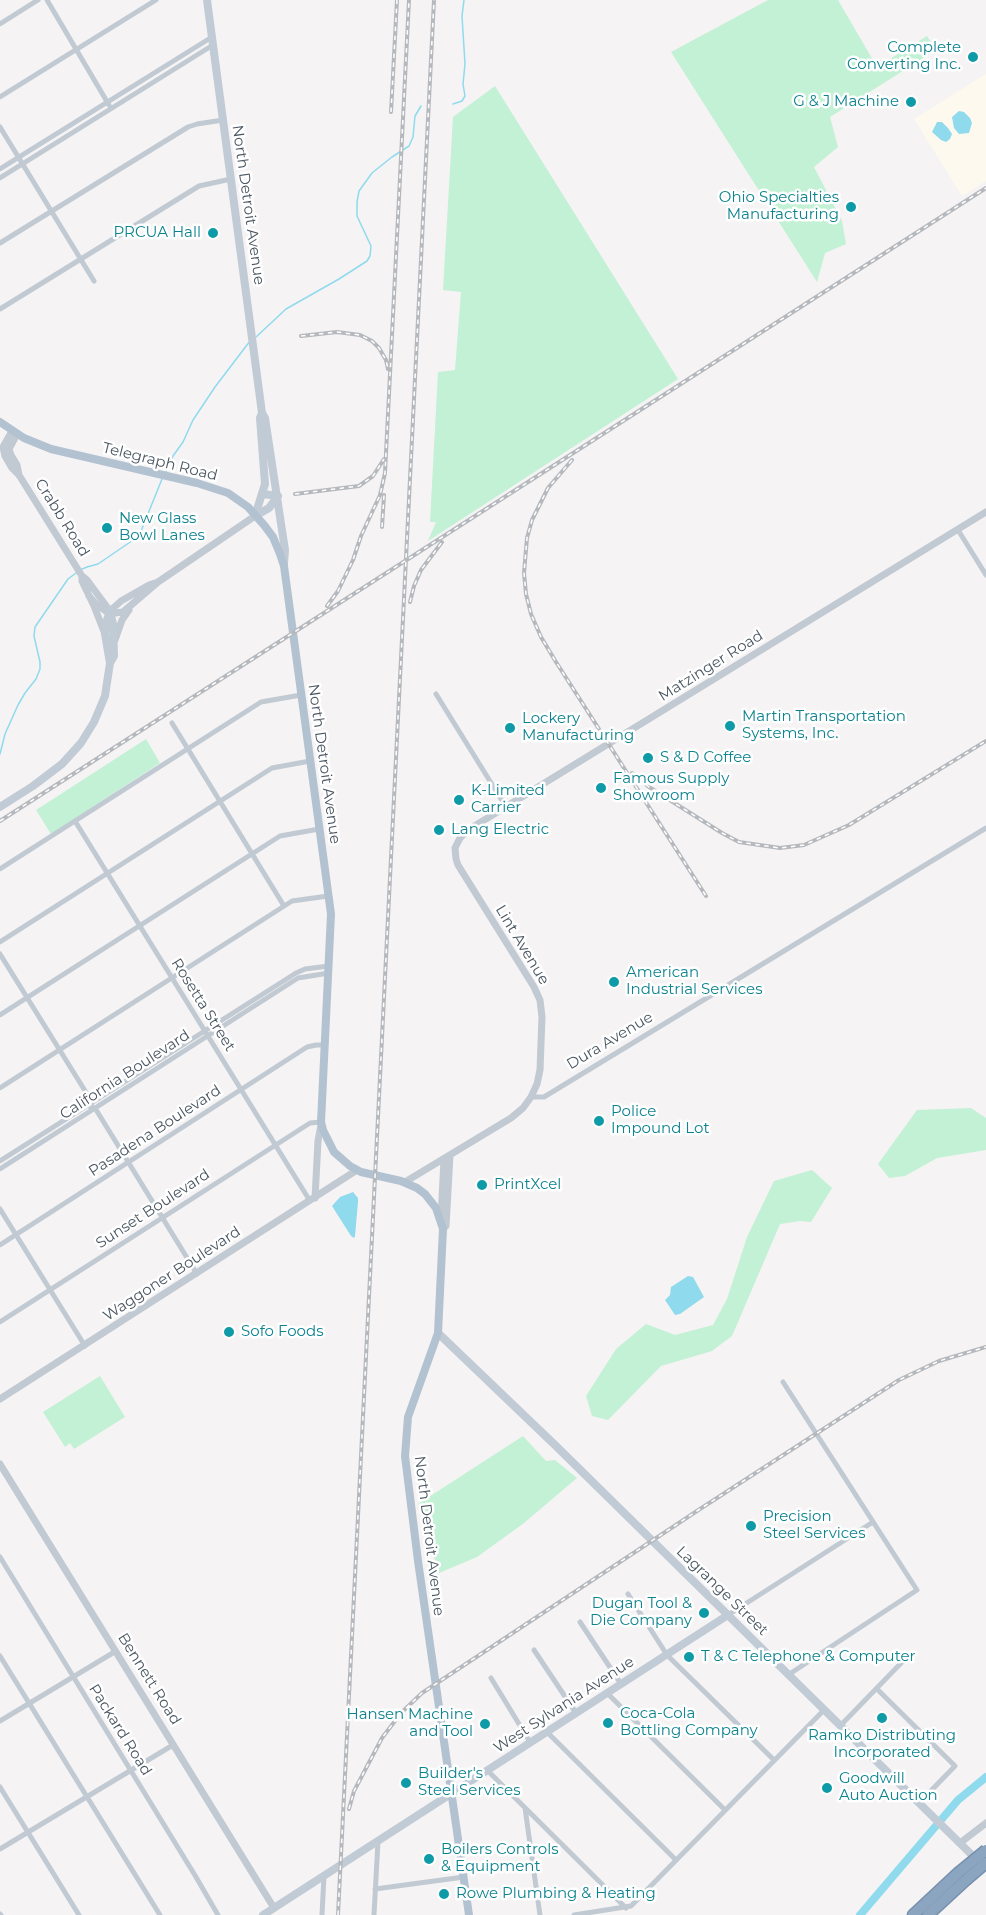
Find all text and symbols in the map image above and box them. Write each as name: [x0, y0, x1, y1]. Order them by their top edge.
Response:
place label: Complete Converting Inc.: [847, 39, 961, 74]
marker: Complete Converting Inc.: [966, 50, 980, 64]
place label: G & J Machine: [793, 93, 899, 111]
marker: G & J Machine: [904, 95, 918, 109]
street label: North Detroit Avenue: [228, 124, 268, 286]
place label: Ohio Specialties Manufacturing: [719, 189, 839, 224]
marker: Ohio Specialties Manufacturing: [844, 200, 858, 214]
place label: PRCUA Hall: [113, 224, 201, 242]
marker: PRCUA Hall: [206, 226, 220, 240]
street label: Telegraph Road: [101, 439, 219, 485]
street label: Crabb Road: [31, 476, 93, 560]
place label: New Glass Bowl Lanes: [119, 510, 205, 545]
marker: New Glass Bowl Lanes: [100, 521, 114, 535]
street label: Matzinger Road: [656, 627, 766, 705]
street label: North Detroit Avenue: [304, 683, 344, 845]
place label: Martin Transportation Systems, Inc.: [742, 708, 906, 743]
place label: Lockery Manufacturing: [522, 710, 634, 745]
marker: Martin Transportation Systems, Inc.: [723, 719, 737, 733]
marker: Lockery Manufacturing: [503, 721, 517, 735]
place label: S & D Coffee: [660, 749, 751, 767]
marker: S & D Coffee: [641, 751, 655, 765]
place label: Famous Supply Showroom: [613, 770, 729, 805]
marker: Famous Supply Showroom: [594, 781, 608, 795]
place label: K-Limited Carrier: [471, 782, 545, 817]
marker: K-Limited Carrier: [452, 793, 466, 807]
place label: Lang Electric: [451, 821, 549, 839]
marker: Lang Electric: [432, 823, 446, 837]
street label: Lint Avenue: [491, 902, 553, 988]
street label: Rosetta Street: [167, 955, 239, 1055]
place label: American Industrial Services: [626, 964, 762, 999]
marker: American Industrial Services: [607, 975, 621, 989]
street label: Dura Avenue: [564, 1008, 656, 1074]
street label: California Boulevard: [57, 1026, 193, 1124]
street label: Pasadena Boulevard: [85, 1081, 225, 1181]
place label: Police Impound Lot: [611, 1103, 710, 1138]
marker: Police Impound Lot: [592, 1114, 606, 1128]
street label: Sunset Boulevard: [93, 1165, 213, 1253]
place label: PrintXcel: [494, 1176, 561, 1194]
marker: PrintXcel: [475, 1178, 489, 1192]
street label: Waggoner Boulevard: [100, 1223, 244, 1325]
place label: Sofo Foods: [241, 1323, 323, 1341]
marker: Sofo Foods: [222, 1325, 236, 1339]
street label: North Detroit Avenue: [410, 1455, 448, 1617]
place label: Precision Steel Services: [763, 1508, 865, 1543]
marker: Precision Steel Services: [744, 1519, 758, 1533]
street label: Lagrange Street: [672, 1543, 772, 1639]
place label: Dugan Tool & Die Company: [590, 1595, 692, 1630]
marker: Dugan Tool & Die Company: [697, 1606, 711, 1620]
street label: Bennett Road: [114, 1630, 184, 1728]
place label: T & C Telephone & Computer: [701, 1648, 916, 1666]
marker: T & C Telephone & Computer: [682, 1650, 696, 1664]
street label: West Sylvania Avenue: [490, 1653, 638, 1757]
street label: Packard Road: [85, 1681, 155, 1779]
place label: Coca-Cola Bottling Company: [620, 1705, 758, 1740]
place label: Hansen Machine and Tool: [346, 1706, 473, 1741]
marker: Ramko Distributing Incorporated: [875, 1711, 889, 1725]
marker: Coca-Cola Bottling Company: [601, 1716, 615, 1730]
marker: Hansen Machine and Tool: [478, 1717, 492, 1731]
place label: Ramko Distributing Incorporated: [808, 1727, 956, 1762]
place label: Builder's Steel Services: [418, 1765, 520, 1800]
place label: Goodwill Auto Auction: [839, 1770, 938, 1805]
marker: Builder's Steel Services: [399, 1776, 413, 1790]
marker: Goodwill Auto Auction: [820, 1781, 834, 1795]
place label: Boilers Controls & Equipment: [441, 1841, 559, 1876]
marker: Boilers Controls & Equipment: [422, 1852, 436, 1866]
place label: Rowe Plumbing & Heating: [456, 1885, 656, 1903]
marker: Rowe Plumbing & Heating: [437, 1887, 451, 1901]

